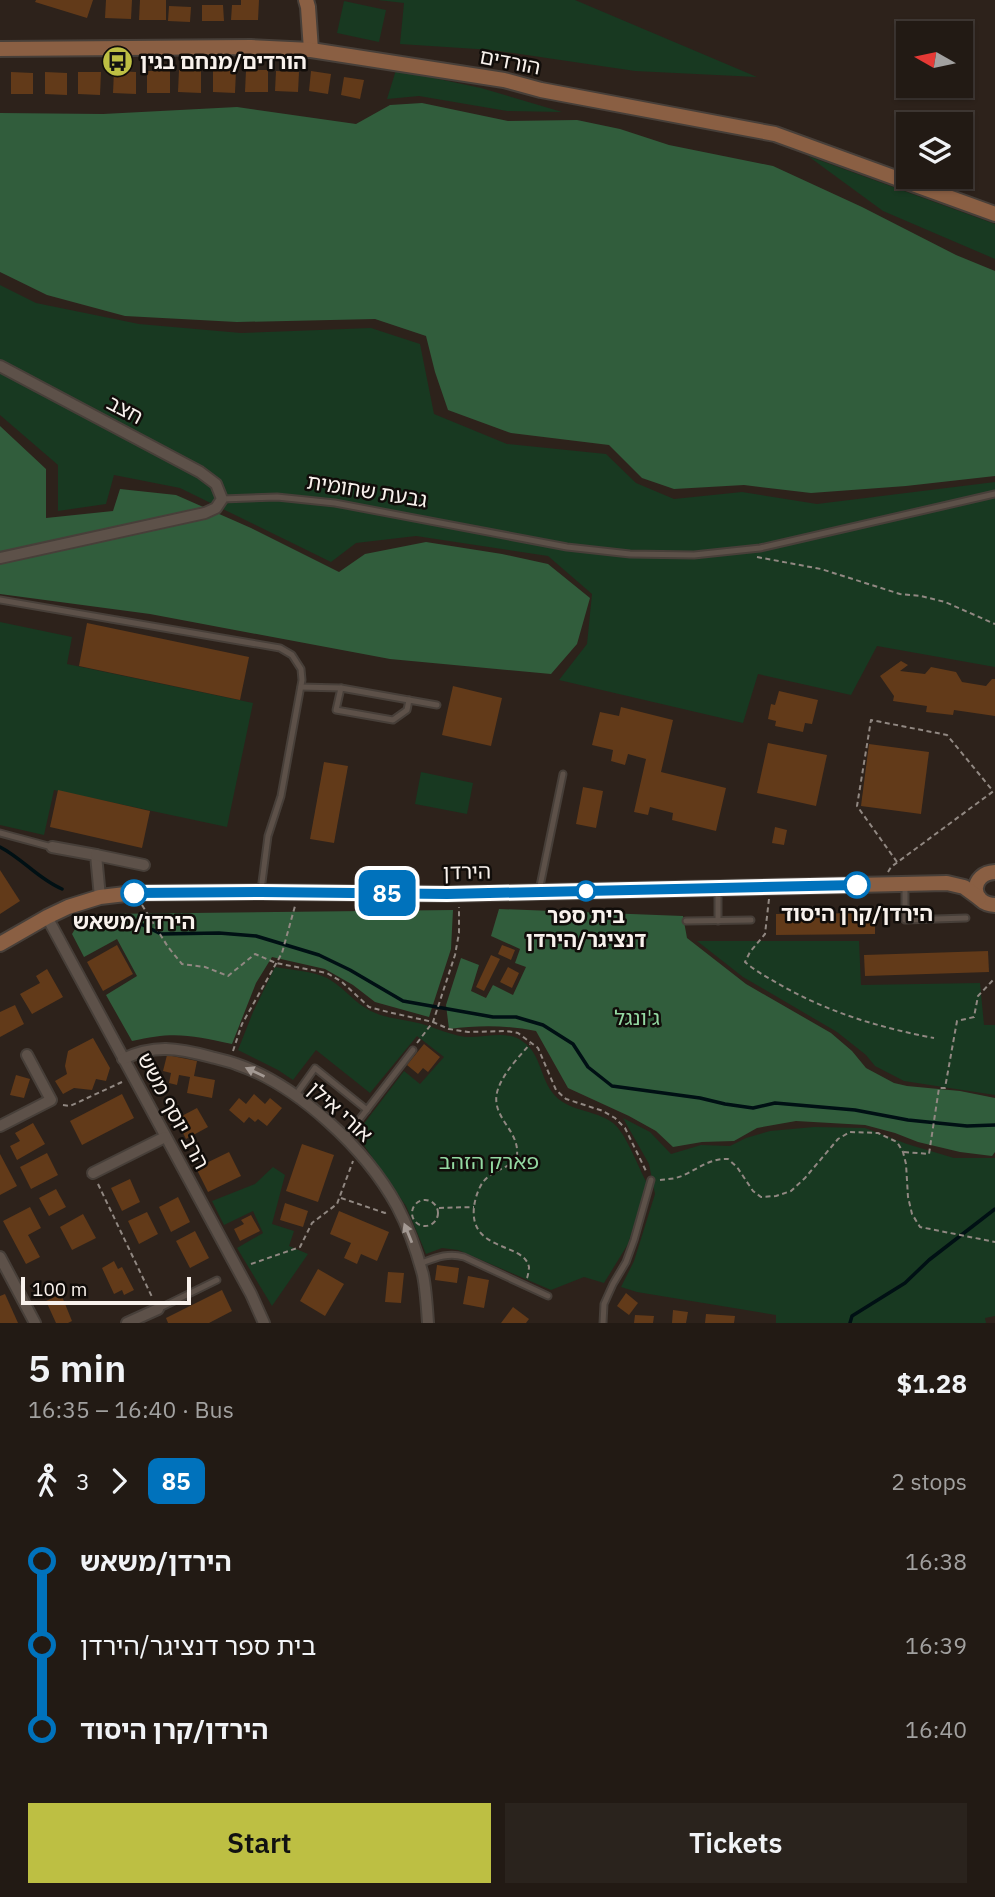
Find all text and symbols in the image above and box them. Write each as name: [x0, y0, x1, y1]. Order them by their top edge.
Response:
north arrow: [896, 21, 973, 98]
map controls: [896, 21, 973, 189]
street label: הורדים: [477, 41, 543, 81]
bus stop icon: הורדים/מנחם בגין: [100, 45, 134, 79]
place label: הורדים/מנחם בגין: [140, 47, 307, 75]
button: layers: [896, 112, 973, 189]
street label: חצב: [103, 388, 148, 430]
street label: גבעת שחומית: [305, 467, 429, 513]
street label: הירדן: [443, 857, 491, 885]
line badge: 85: [356, 870, 418, 916]
marker: הירדן/קרן היסוד: [844, 872, 870, 898]
text: 85: [373, 877, 401, 909]
marker: הירדן/משאש: [121, 880, 147, 906]
marker: בית ספר דנציגר/הירדן: [576, 881, 596, 901]
place label: הירדן/קרן היסוד: [781, 899, 933, 927]
place label: בית ספר דנציגר/הירדן: [526, 901, 646, 953]
place label: הירדן/משאש: [73, 907, 195, 935]
park label: ג'ונגל: [614, 1003, 660, 1031]
street label: הרב יוסף משש: [131, 1047, 216, 1174]
one-way arrow: [245, 1066, 265, 1078]
street label: אורי אילן: [302, 1075, 379, 1148]
park label: פארק הזהב: [439, 1147, 539, 1175]
one-way arrow: [402, 1222, 413, 1243]
scale bar: [21, 1274, 191, 1306]
text: 100 m: [32, 1277, 87, 1301]
text: 5 min: [28, 1343, 126, 1392]
text: $1.28: [897, 1366, 967, 1400]
text: 16:35 – 16:40 · Bus: [28, 1394, 234, 1424]
icon: walk: [28, 1462, 66, 1500]
icon: forward: [100, 1462, 138, 1500]
text: 85: [162, 1465, 191, 1497]
text: 3: [76, 1466, 90, 1496]
text: 2 stops: [891, 1466, 967, 1496]
text: הירדן/משאש: [80, 1544, 232, 1578]
text: 16:38: [905, 1546, 967, 1576]
text: בית ספר דנציגר/הירדן: [80, 1628, 316, 1662]
text: 16:39: [905, 1630, 967, 1660]
text: הירדן/קרן היסוד: [80, 1712, 268, 1746]
text: 16:40: [905, 1714, 967, 1744]
button: Start: [28, 1803, 491, 1883]
button: Tickets: [505, 1803, 967, 1883]

